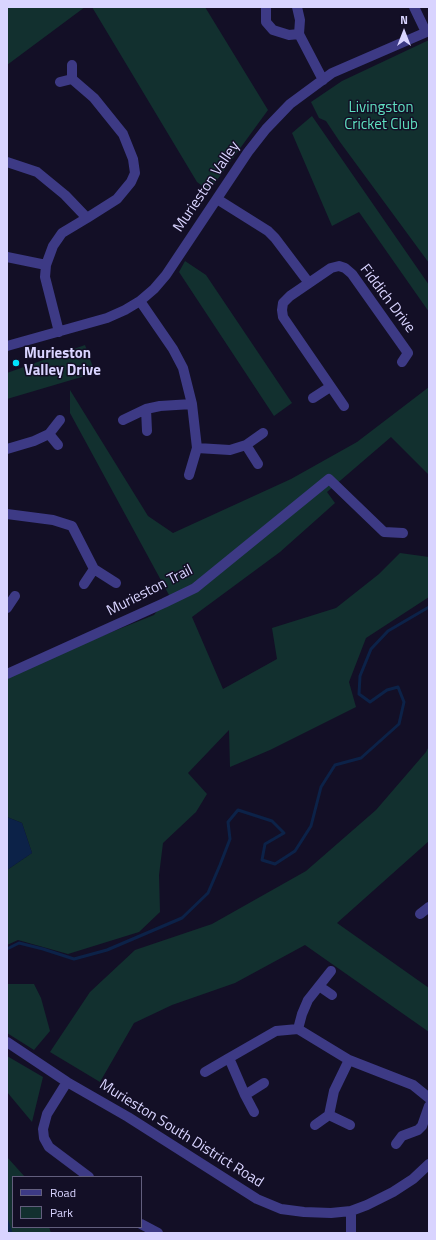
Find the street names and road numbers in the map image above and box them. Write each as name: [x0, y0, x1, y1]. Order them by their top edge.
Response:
street label: Murieston Valley: [170, 138, 244, 236]
street label: Fiddich Drive: [355, 261, 419, 337]
street label: Murieston Trail: [104, 562, 196, 620]
street label: Murieston South District Road: [96, 1076, 266, 1192]

